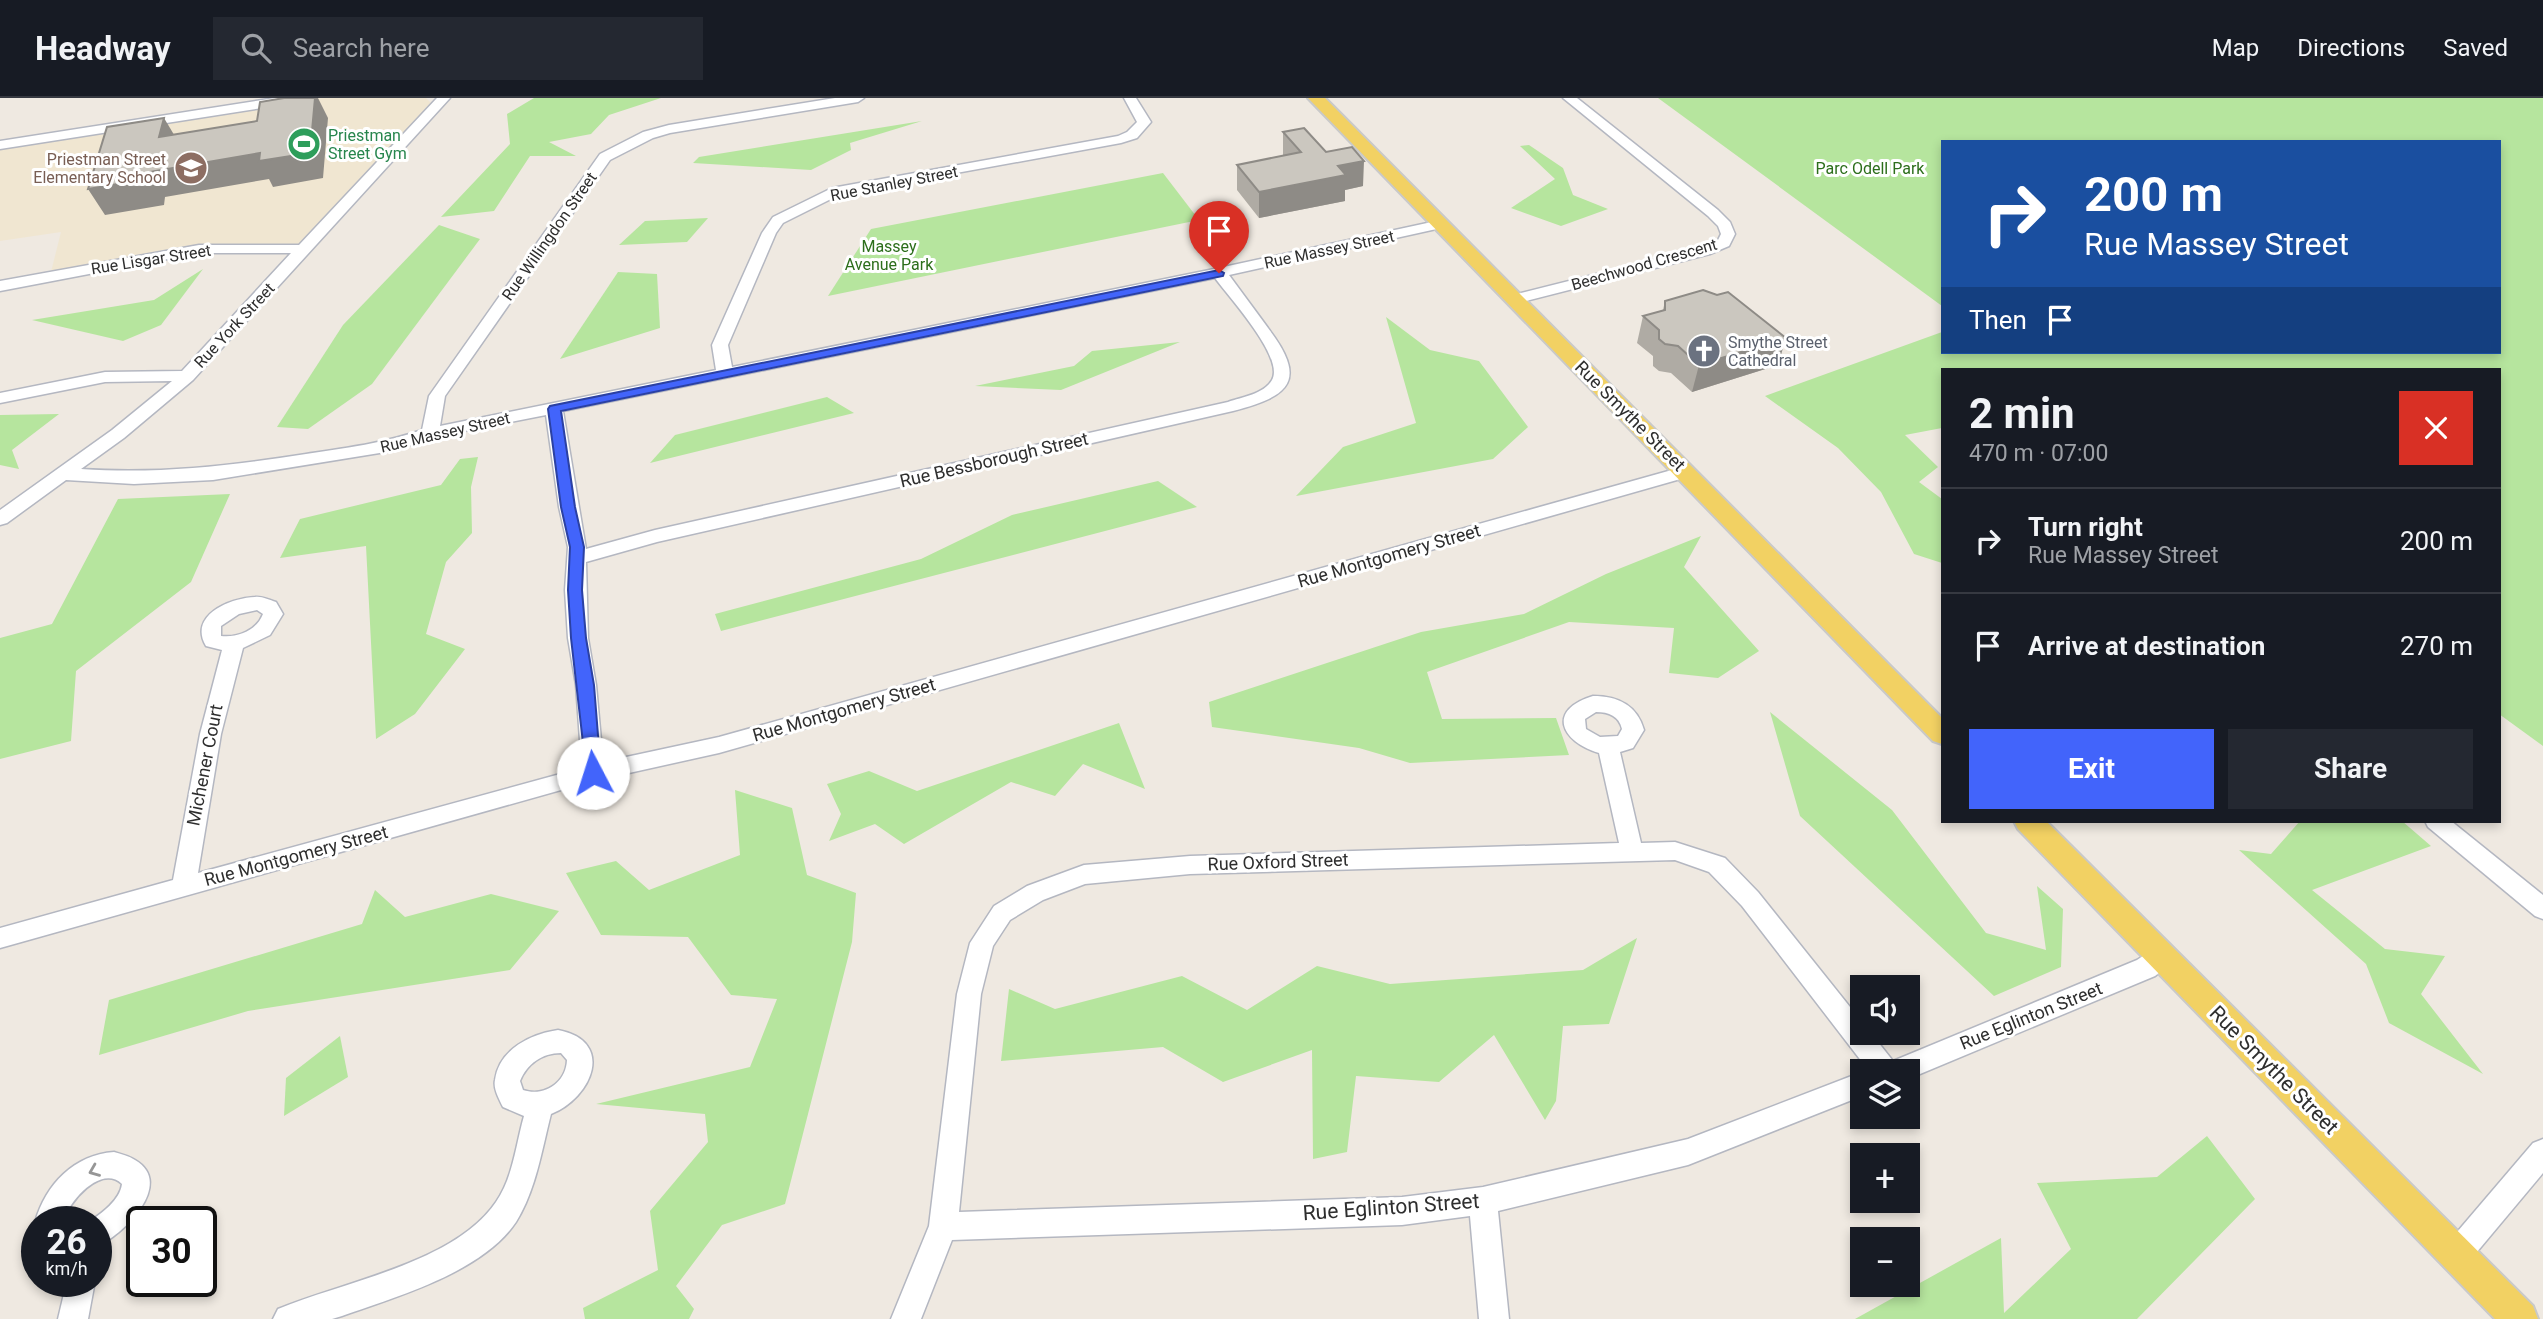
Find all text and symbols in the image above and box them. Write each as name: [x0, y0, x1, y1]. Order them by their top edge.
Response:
search box: [213, 17, 703, 80]
text: Headway: [35, 29, 171, 68]
icon: search: [237, 29, 275, 67]
text: Search here: [293, 33, 429, 63]
text: Map: [2212, 34, 2259, 62]
text: Directions: [2297, 34, 2405, 62]
text: Saved: [2443, 34, 2508, 62]
sports icon: Priestman Street Gym: [285, 125, 323, 163]
place label: Priestman Street Gym: [328, 126, 407, 163]
school or university icon: Priestman Street Elementary School: [172, 149, 210, 187]
place label: Priestman Street Elementary School: [33, 150, 166, 187]
park label: Parc Odell Park: [1816, 159, 1925, 178]
street label: Rue Stanley Street: [829, 162, 959, 205]
text: 200 m: [2084, 166, 2223, 223]
icon: right: [1969, 168, 2060, 259]
street label: Rue Willingdon Street: [498, 169, 601, 304]
pin: [1189, 201, 1249, 273]
icon: arrive: [1200, 212, 1238, 250]
text: Rue Massey Street: [2084, 225, 2349, 263]
street label: Rue Massey Street: [1262, 226, 1396, 273]
street label: Beechwood Crescent: [1569, 235, 1719, 294]
park label: Massey Avenue Park: [845, 237, 934, 274]
street label: Rue Lisgar Street: [90, 241, 212, 278]
street label: Rue York Street: [190, 279, 279, 372]
icon: arrive: [2041, 301, 2079, 339]
text: Then: [1969, 305, 2027, 335]
church icon: Smythe Street Cathedral: [1685, 332, 1723, 370]
place label: Smythe Street Cathedral: [1728, 333, 1828, 370]
street label: Rue Smythe Street: [1571, 356, 1690, 475]
text: 2 min: [1969, 389, 2075, 438]
button: close: [2399, 391, 2473, 465]
street label: Rue Massey Street: [378, 408, 512, 457]
street label: Rue Bessborough Street: [898, 428, 1090, 491]
text: 470 m · 07:00: [1969, 440, 2108, 467]
text: Turn right: [2028, 512, 2143, 542]
street label: Rue Montgomery Street: [1295, 519, 1483, 592]
icon: right: [1969, 522, 2007, 560]
text: 200 m: [2400, 526, 2473, 556]
text: Rue Massey Street: [2028, 542, 2218, 569]
icon: arrive: [1969, 627, 2007, 665]
text: Arrive at destination: [2028, 631, 2265, 661]
text: 270 m: [2400, 631, 2473, 661]
street label: Rue Montgomery Street: [750, 673, 938, 746]
street label: Michener Court: [182, 702, 227, 827]
button: Exit: [1969, 729, 2214, 809]
button: Share: [2228, 729, 2473, 809]
position arrow: [556, 736, 630, 810]
street label: Rue Montgomery Street: [202, 821, 390, 890]
street label: Rue Oxford Street: [1207, 849, 1349, 874]
map controls: [1850, 975, 1920, 1297]
button: sound: [1850, 975, 1920, 1045]
street label: Rue Eglinton Street: [1957, 977, 2105, 1054]
street label: Rue Smythe Street: [2205, 1001, 2343, 1139]
button: layers: [1850, 1059, 1920, 1129]
button: +: [1850, 1143, 1920, 1213]
one-way arrow: [88, 1163, 100, 1177]
street label: Rue Eglinton Street: [1302, 1189, 1480, 1225]
speed limit sign: 30: [126, 1206, 217, 1297]
text: 26: [46, 1222, 87, 1263]
button: −: [1850, 1227, 1920, 1297]
text: km/h: [45, 1258, 88, 1279]

